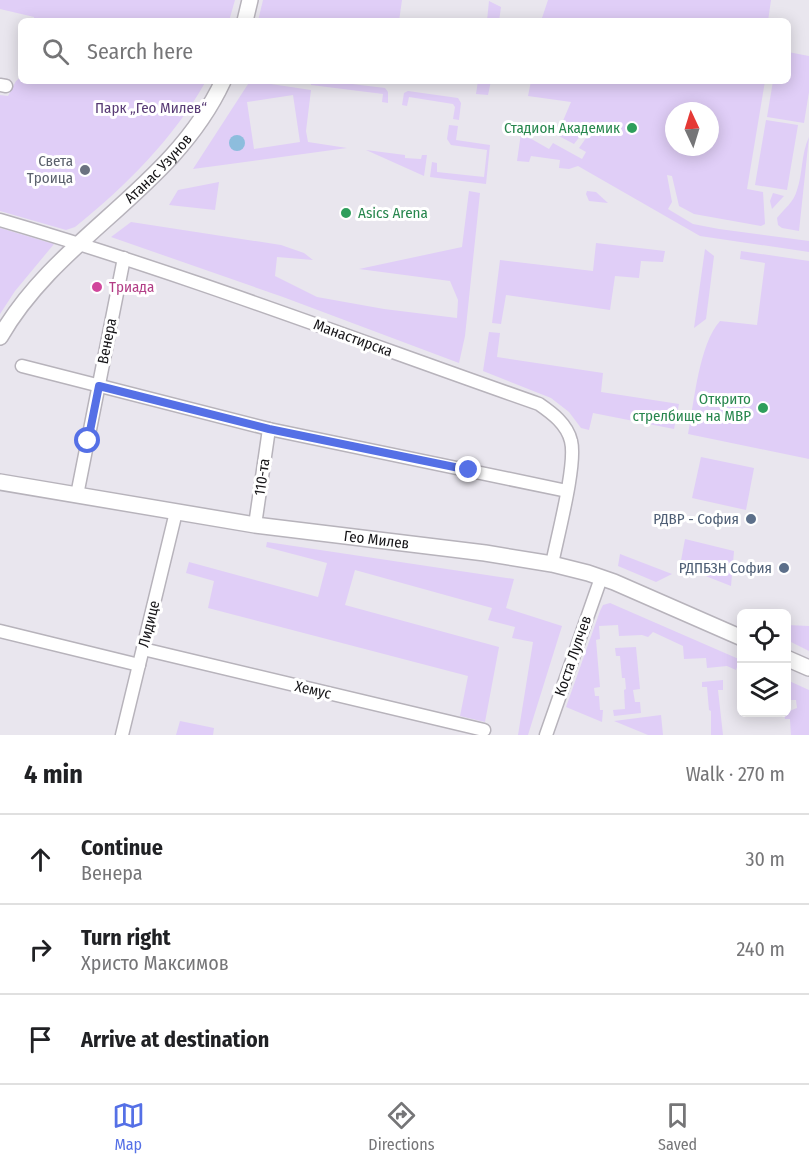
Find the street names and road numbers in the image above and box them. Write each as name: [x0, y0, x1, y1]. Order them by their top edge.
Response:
street label: Атанас Узунов: [121, 130, 196, 207]
street label: Манастирска: [311, 315, 395, 361]
street label: Венера: [94, 317, 120, 365]
street label: 110-та: [250, 457, 274, 497]
street label: Гео Милев: [343, 527, 410, 553]
street label: Лидице: [134, 599, 164, 649]
street label: Коста Лулчев: [551, 613, 595, 699]
street label: Хемус: [293, 677, 333, 703]

